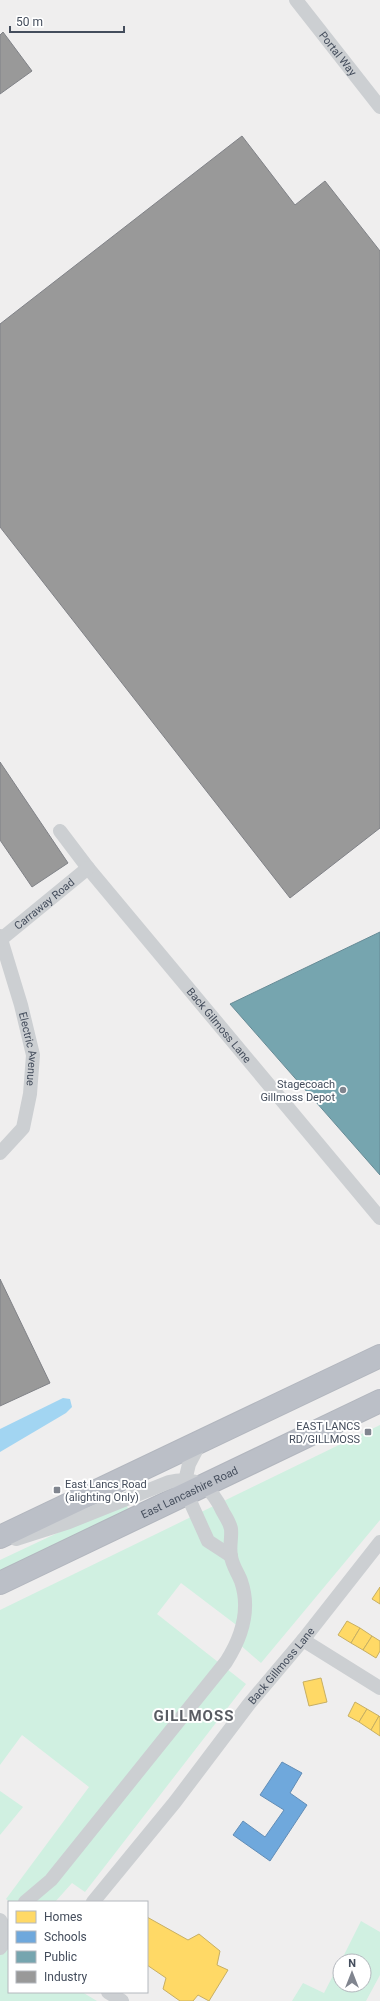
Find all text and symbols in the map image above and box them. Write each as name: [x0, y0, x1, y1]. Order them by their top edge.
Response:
scale bar: [10, 8, 124, 34]
text: 50 m: [16, 15, 43, 29]
street label: Portal Way: [316, 29, 360, 79]
street label: Carraway Road: [12, 876, 77, 933]
street label: Back Gilmoss Lane: [184, 985, 254, 1066]
street label: Electric Avenue: [16, 1011, 40, 1087]
place label: Stagecoach Gillmoss Depot: [260, 1078, 335, 1104]
marker: Stagecoach Gillmoss Depot: [338, 1085, 348, 1095]
place label: EAST LANCS RD/GILLMOSS: [289, 1420, 360, 1446]
marker: EAST LANCS RD/GILLMOSS: [363, 1427, 373, 1437]
street label: East Lancashire Road: [139, 1464, 240, 1521]
place label: East Lancs Road (alighting Only): [65, 1478, 147, 1504]
marker: East Lancs Road (alighting Only): [52, 1485, 62, 1495]
street label: Back Gillmoss Lane: [246, 1625, 317, 1707]
district label: GILLMOSS: [154, 1707, 234, 1725]
legend: [8, 1901, 148, 1993]
text: Homes: [44, 1910, 82, 1924]
text: Schools: [44, 1930, 87, 1944]
text: Public: [44, 1950, 77, 1964]
north arrow: [332, 1953, 372, 1993]
text: N: [348, 1957, 356, 1970]
text: Industry: [44, 1970, 88, 1984]

